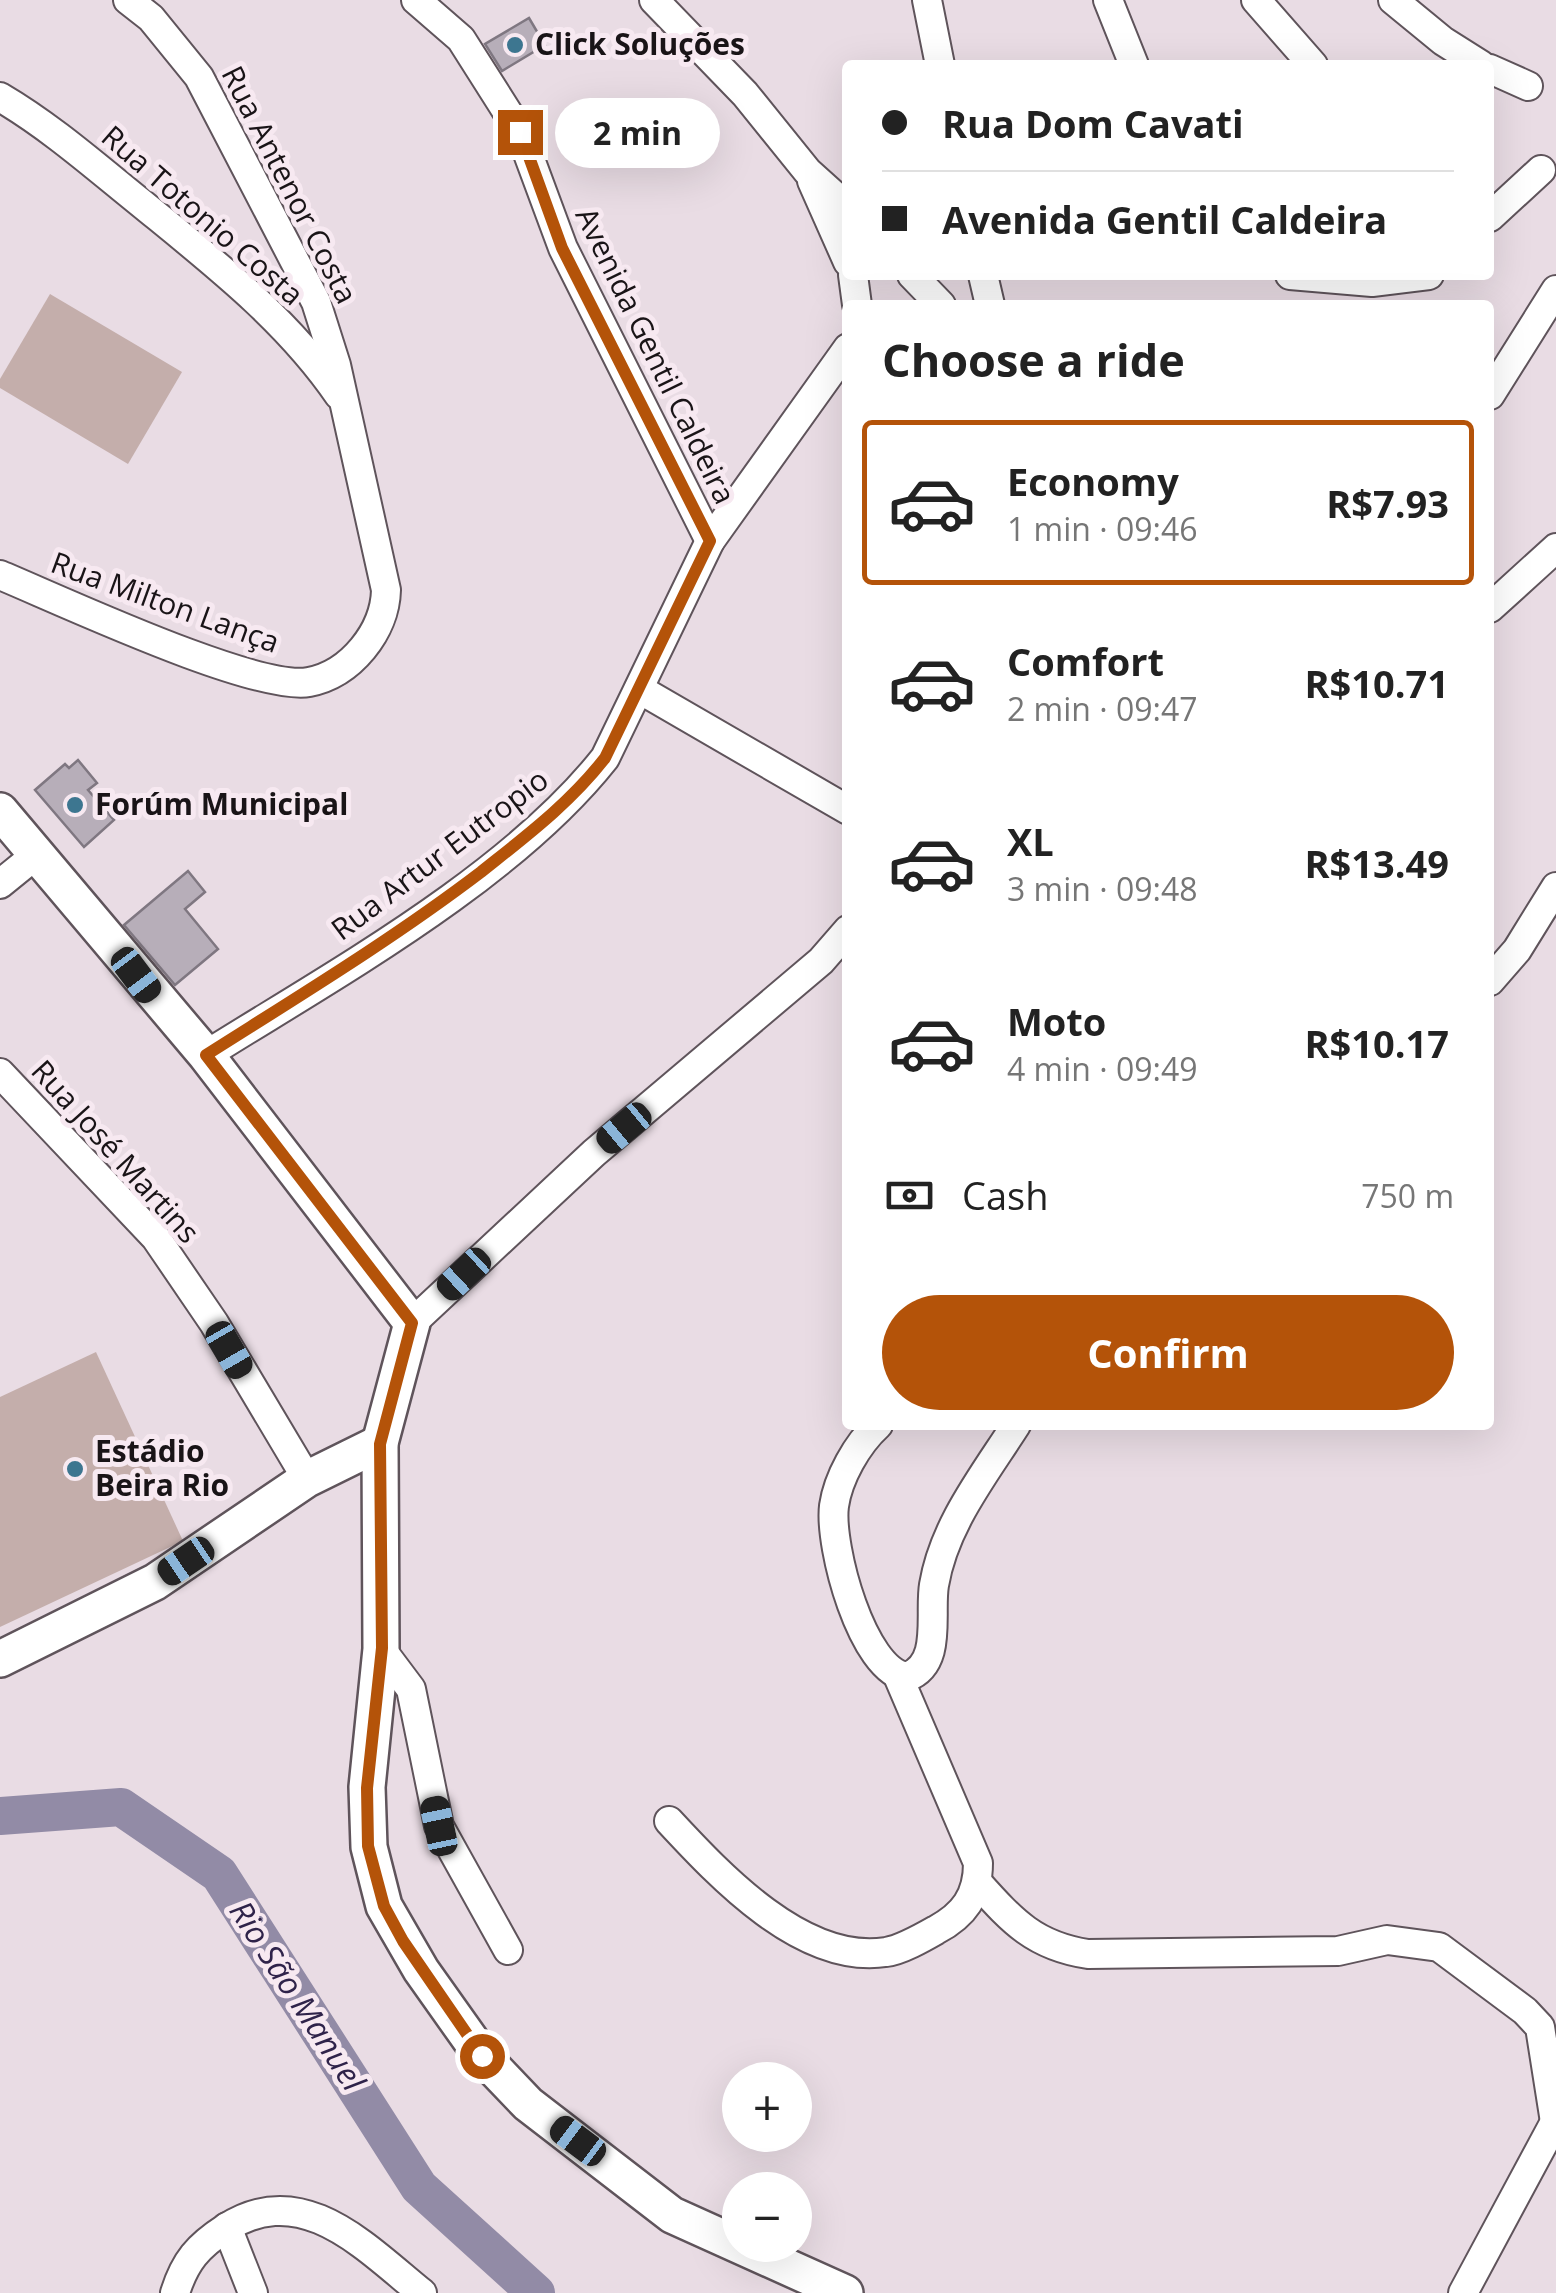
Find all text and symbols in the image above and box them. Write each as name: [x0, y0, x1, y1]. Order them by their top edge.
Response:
place label: Click Soluções: [535, 23, 745, 64]
marker: Click Soluções: [504, 34, 526, 56]
street label: Rua Antenor Costa: [213, 59, 368, 310]
callout: 2 min: [555, 97, 720, 167]
text: Rua Dom Cavati: [942, 97, 1244, 149]
route end: [498, 110, 543, 155]
text: 2 min: [593, 111, 682, 154]
street label: Rua Totonio Costa: [93, 116, 313, 314]
text: Avenida Gentil Caldeira: [942, 193, 1387, 245]
street label: Avenida Gentil Caldeira: [567, 200, 746, 510]
text: Choose a ride: [882, 329, 1185, 390]
text: Economy: [1007, 455, 1179, 507]
icon: car: [887, 458, 977, 548]
text: R$7.93: [1326, 477, 1449, 529]
text: 1 min · 09:46: [1007, 507, 1198, 550]
street label: Rua Milton Lança: [46, 541, 285, 662]
text: Comfort: [1007, 635, 1164, 687]
icon: car: [887, 638, 977, 728]
text: R$10.71: [1304, 657, 1449, 709]
text: 2 min · 09:47: [1007, 687, 1198, 730]
street label: Rua Artur Eutropio: [322, 759, 556, 949]
place label: Forúm Municipal: [95, 783, 348, 824]
marker: Forúm Municipal: [64, 794, 86, 816]
text: XL: [1007, 815, 1054, 867]
icon: car: [887, 818, 977, 908]
text: R$13.49: [1304, 837, 1449, 889]
text: 3 min · 09:48: [1007, 867, 1198, 910]
car: [106, 942, 166, 1008]
text: Moto: [1007, 995, 1106, 1047]
icon: car: [887, 998, 977, 1088]
text: R$10.17: [1304, 1017, 1449, 1069]
text: 4 min · 09:49: [1007, 1047, 1198, 1090]
street label: Rua José Martins: [23, 1051, 209, 1251]
car: [591, 1097, 657, 1159]
icon: cash: [882, 1168, 937, 1223]
text: Cash: [962, 1169, 1048, 1221]
text: 750 m: [1361, 1174, 1454, 1217]
car: [432, 1243, 496, 1305]
button: Confirm: [882, 1295, 1454, 1410]
car: [201, 1317, 257, 1383]
place label: Estádio Beira Rio: [95, 1430, 229, 1505]
marker: Estádio Beira Rio: [64, 1458, 86, 1480]
car: [153, 1532, 219, 1590]
car: [418, 1794, 460, 1858]
water label: Rio São Manuel: [221, 1892, 376, 2100]
route start: [460, 2034, 505, 2079]
map controls: [722, 2062, 812, 2262]
button: +: [722, 2062, 812, 2152]
car: [545, 2111, 611, 2171]
button: −: [722, 2172, 812, 2262]

